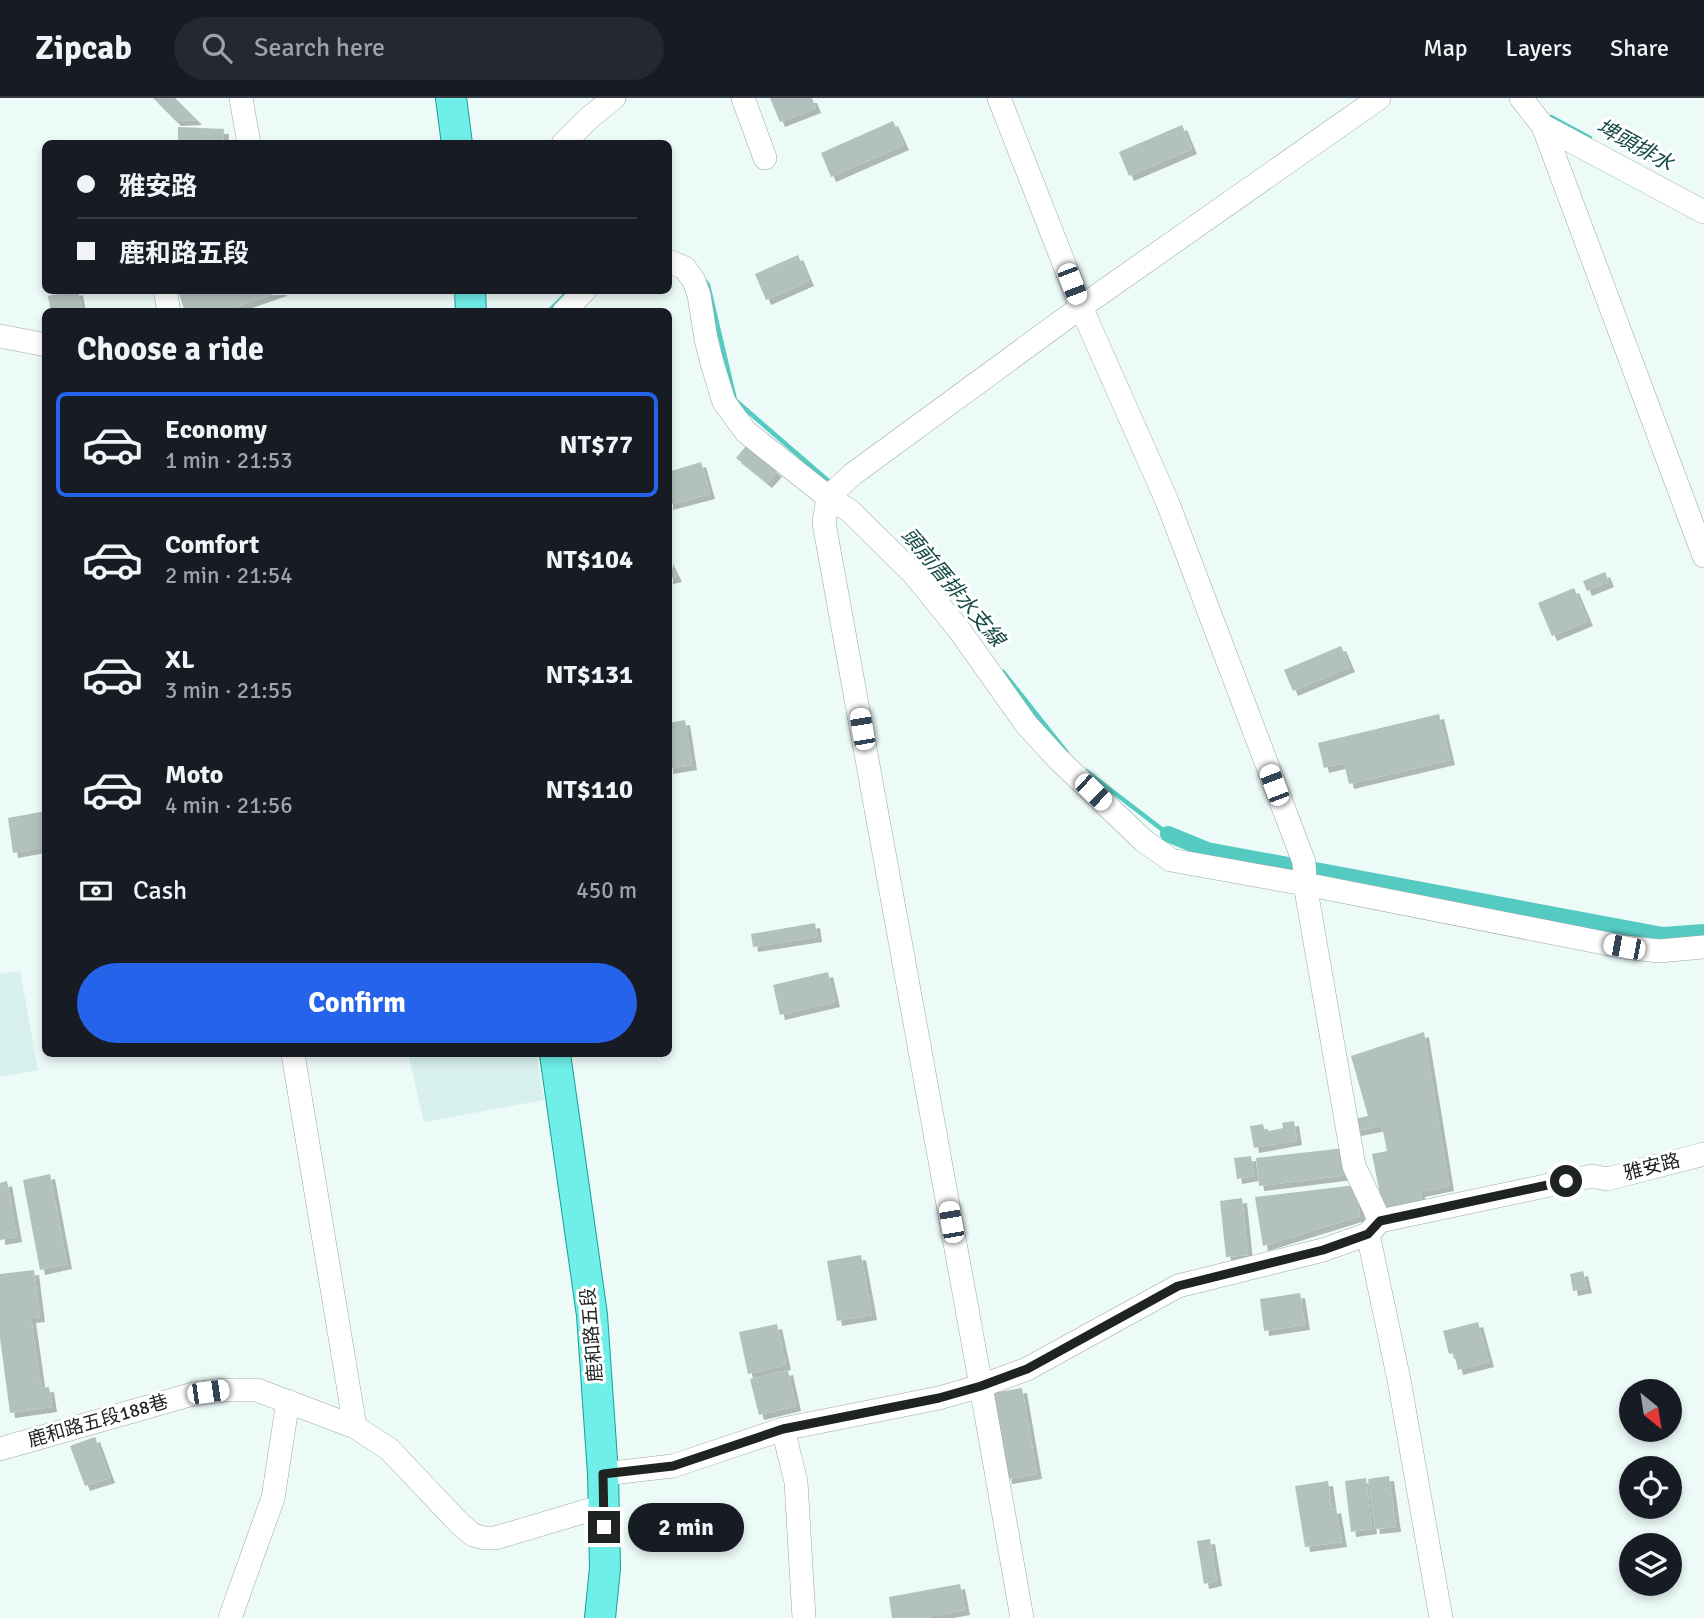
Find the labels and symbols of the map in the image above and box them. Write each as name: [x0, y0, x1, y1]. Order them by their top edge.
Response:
water label: 埤頭排水: [1592, 113, 1679, 177]
car: [1055, 261, 1090, 307]
water label: 頭前厝排水支線: [896, 522, 1011, 653]
car: [849, 706, 876, 752]
car: [1257, 762, 1292, 808]
car: [1071, 770, 1116, 814]
car: [1602, 933, 1647, 961]
street label: 雅安路: [1621, 1148, 1683, 1186]
route start: [1550, 1165, 1582, 1197]
car: [938, 1199, 965, 1245]
street label: 鹿和路五段: [576, 1287, 608, 1383]
car: [186, 1379, 231, 1405]
north arrow: [1619, 1379, 1682, 1442]
street label: 鹿和路五段188巷: [25, 1390, 171, 1452]
callout: 2 min: [628, 1502, 744, 1552]
route end: [588, 1511, 620, 1543]

